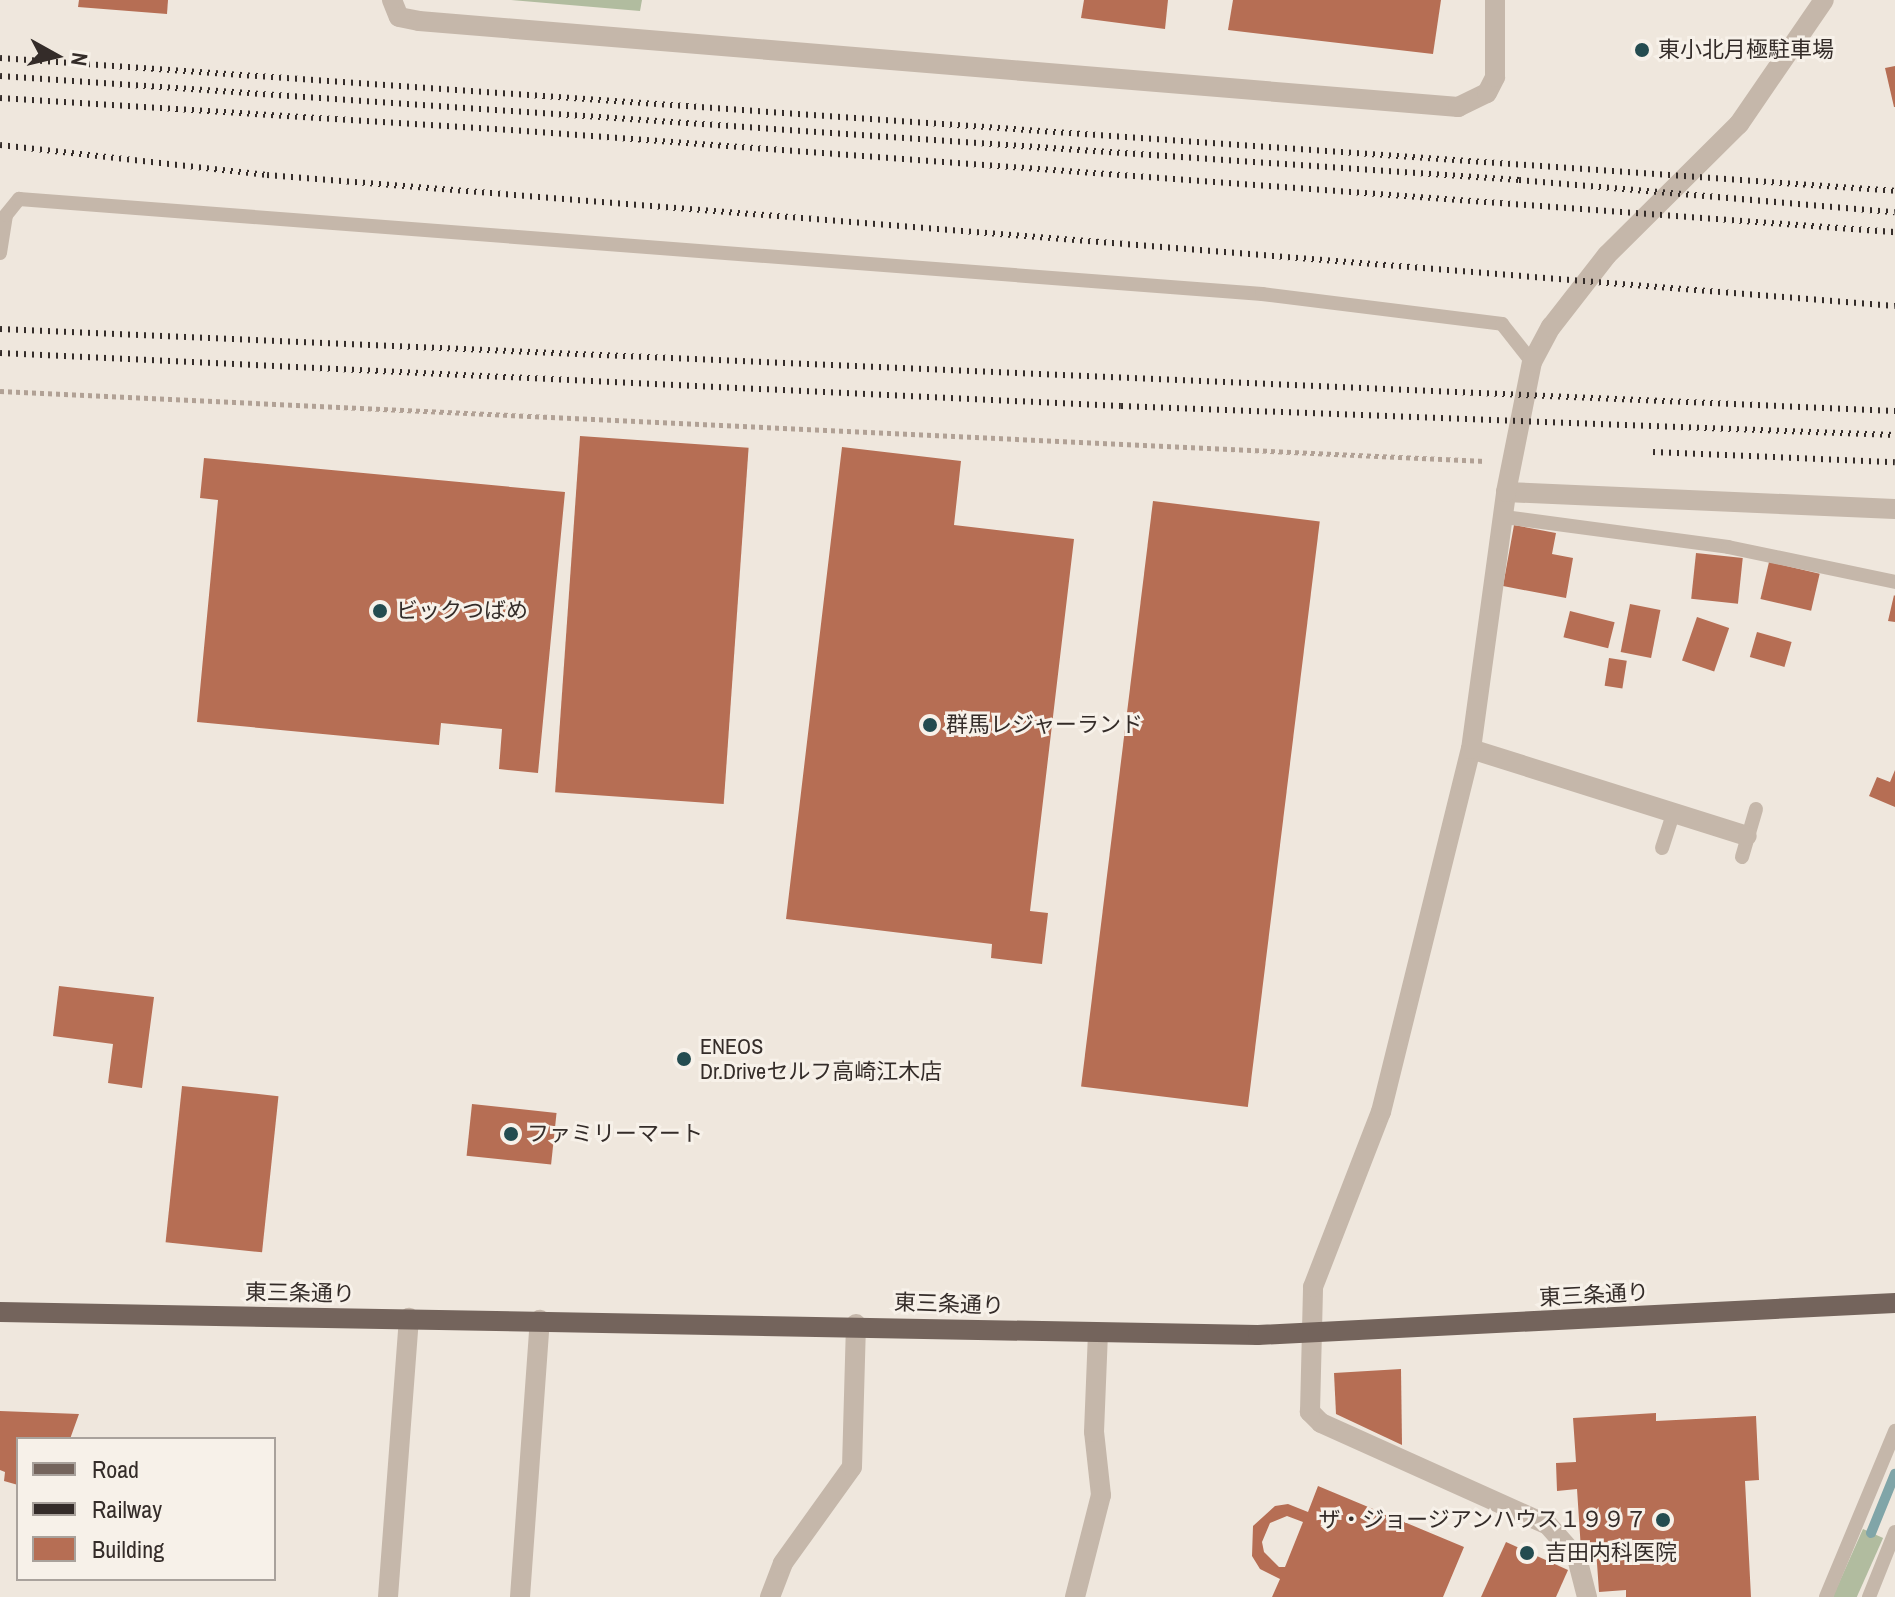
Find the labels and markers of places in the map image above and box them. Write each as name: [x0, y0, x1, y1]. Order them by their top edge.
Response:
place label: 東小北月極駐車場: [1658, 37, 1834, 63]
marker: 東小北月極駐車場: [1633, 41, 1651, 59]
place label: ビックつばめ: [396, 598, 528, 624]
marker: ビックつばめ: [371, 602, 389, 620]
place label: 群馬レジャーランド: [946, 712, 1144, 738]
marker: 群馬レジャーランド: [921, 716, 939, 734]
place label: ENEOS Dr.Driveセルフ高崎江木店: [700, 1033, 942, 1084]
marker: ENEOS Dr.Driveセルフ高崎江木店: [675, 1050, 693, 1068]
place label: ファミリーマート: [527, 1121, 703, 1147]
marker: ファミリーマート: [502, 1125, 520, 1143]
place label: ザ・ジョージアンハウス１９９７: [1317, 1507, 1647, 1533]
marker: ザ・ジョージアンハウス１９９７: [1654, 1511, 1672, 1529]
place label: 吉田内科医院: [1545, 1540, 1677, 1566]
marker: 吉田内科医院: [1516, 1542, 1538, 1564]

